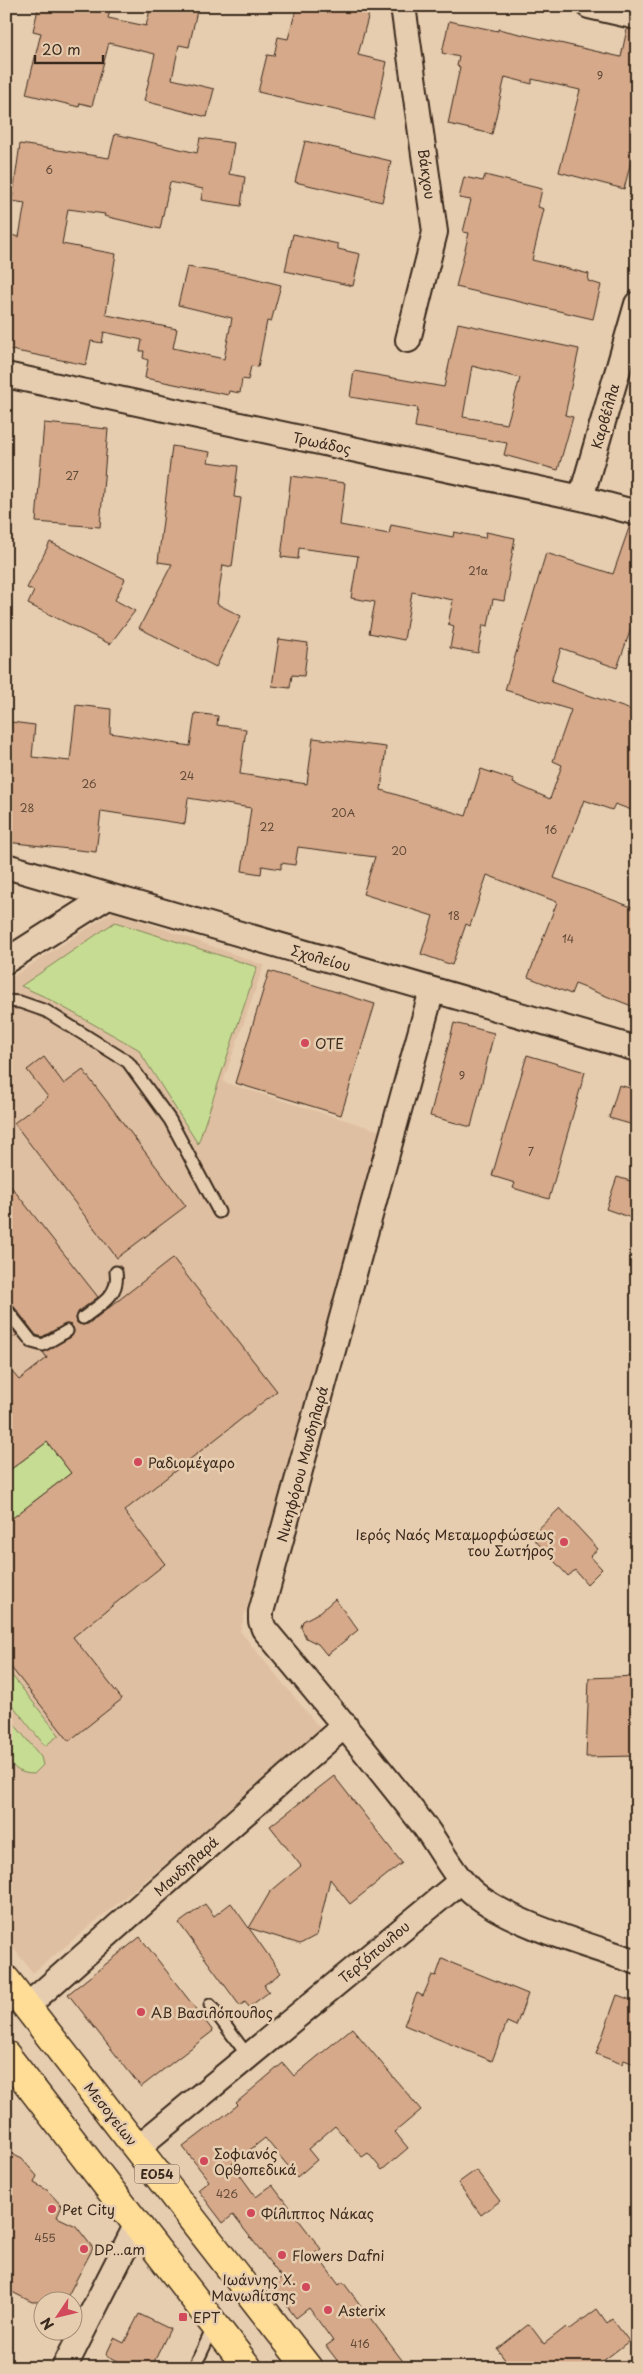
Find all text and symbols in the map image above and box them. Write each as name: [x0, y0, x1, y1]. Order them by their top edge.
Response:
scale bar: [35, 32, 102, 64]
text: 20 m: [42, 37, 81, 60]
house number: 9: [597, 67, 603, 84]
street label: Βάκχου: [413, 147, 441, 201]
house number: 6: [45, 161, 53, 178]
street label: Καρβέλλα: [586, 381, 624, 451]
street label: Τρωάδος: [291, 427, 353, 459]
house number: 27: [65, 467, 79, 484]
house number: 21α: [468, 562, 488, 579]
house number: 24: [180, 767, 194, 784]
house number: 26: [81, 775, 97, 792]
house number: 28: [20, 799, 34, 816]
house number: 20Α: [331, 804, 355, 821]
house number: 22: [260, 818, 274, 835]
house number: 16: [545, 821, 558, 838]
house number: 20: [391, 842, 407, 859]
house number: 18: [448, 907, 460, 924]
house number: 14: [562, 930, 574, 947]
street label: Σχολείου: [289, 939, 353, 977]
place label: ΟΤΕ: [315, 1033, 344, 1054]
marker: ΟΤΕ: [299, 1037, 311, 1049]
house number: 9: [459, 1067, 465, 1084]
house number: 7: [528, 1143, 534, 1160]
street label: Νικηφόρου Μανδηλαρά: [271, 1384, 333, 1544]
place label: Ραδιομέγαρο: [148, 1452, 235, 1473]
marker: Ραδιομέγαρο: [132, 1456, 144, 1468]
place label: Ιερός Ναός Μεταμορφώσεως του Σωτήρος: [355, 1524, 554, 1561]
marker: Ιερός Ναός Μεταμορφώσεως του Σωτήρος: [558, 1536, 570, 1548]
street label: Μανδηλαρά: [149, 1831, 223, 1901]
street label: Τερζόπουλου: [334, 1916, 414, 1988]
place label: ΑΒ Βασιλόπουλος: [151, 2002, 273, 2023]
marker: ΑΒ Βασιλόπουλος: [135, 2006, 147, 2018]
street label: Μεσογείων: [79, 2078, 143, 2150]
place label: Σοφιανός Ορθοπεδικά: [214, 2143, 296, 2180]
marker: Σοφιανός Ορθοπεδικά: [198, 2155, 210, 2167]
road number: ΕΟ54: [134, 2164, 180, 2184]
house number: 426: [216, 2185, 238, 2202]
place label: Pet City: [62, 2199, 115, 2220]
marker: Pet City: [46, 2203, 58, 2215]
place label: Φίλιππος Νάκας: [261, 2203, 374, 2224]
marker: Φίλιππος Νάκας: [245, 2207, 257, 2219]
house number: 455: [34, 2229, 56, 2246]
place label: DP...am: [94, 2239, 145, 2260]
marker: DP...am: [78, 2243, 90, 2255]
place label: Flowers Dafni: [292, 2245, 385, 2266]
marker: Flowers Dafni: [276, 2249, 288, 2261]
place label: Ιωάννης Χ. Μανωλίτσης: [211, 2269, 296, 2306]
marker: Ιωάννης Χ. Μανωλίτσης: [300, 2281, 312, 2293]
north arrow: [32, 2292, 82, 2342]
place label: Asterix: [338, 2300, 386, 2321]
marker: Asterix: [322, 2304, 334, 2316]
place label: ΕΡΤ: [193, 2307, 221, 2328]
marker: ΕΡΤ: [177, 2311, 189, 2323]
text: N: [35, 2313, 59, 2334]
house number: 416: [350, 2335, 370, 2352]

